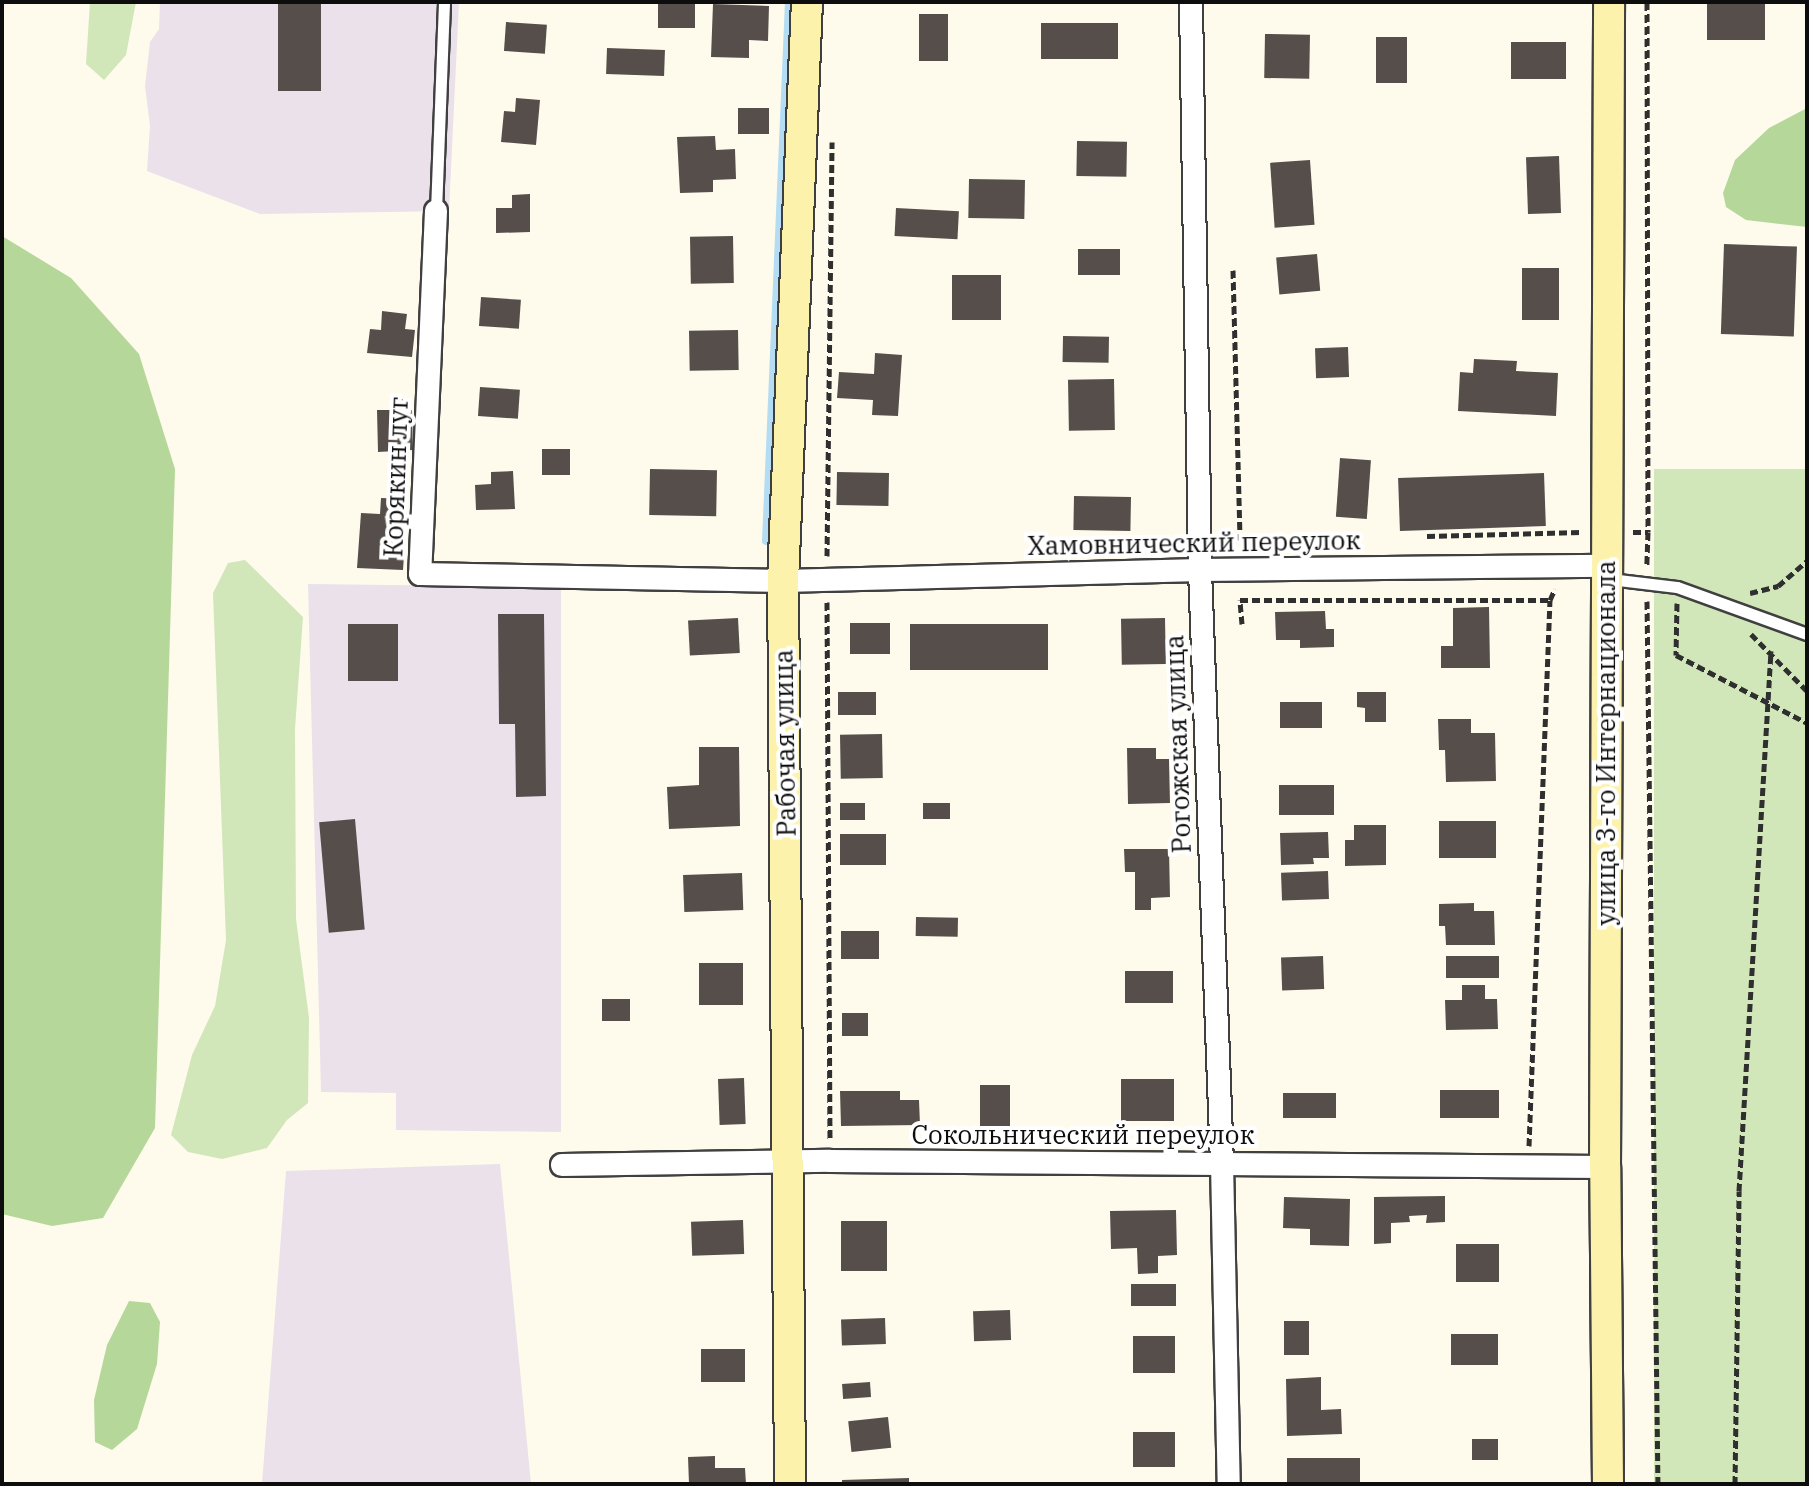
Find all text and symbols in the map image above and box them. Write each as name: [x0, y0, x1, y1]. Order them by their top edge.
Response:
street label: Корякин луг: [378, 396, 414, 558]
street label: Хамовнический переулок: [1027, 524, 1361, 562]
street label: улица 3-го Интернационала: [1590, 560, 1622, 926]
street label: Рогожская улица: [1159, 634, 1197, 854]
street label: Рабочая улица: [768, 649, 802, 837]
street label: Сокольнический переулок: [911, 1119, 1255, 1151]

